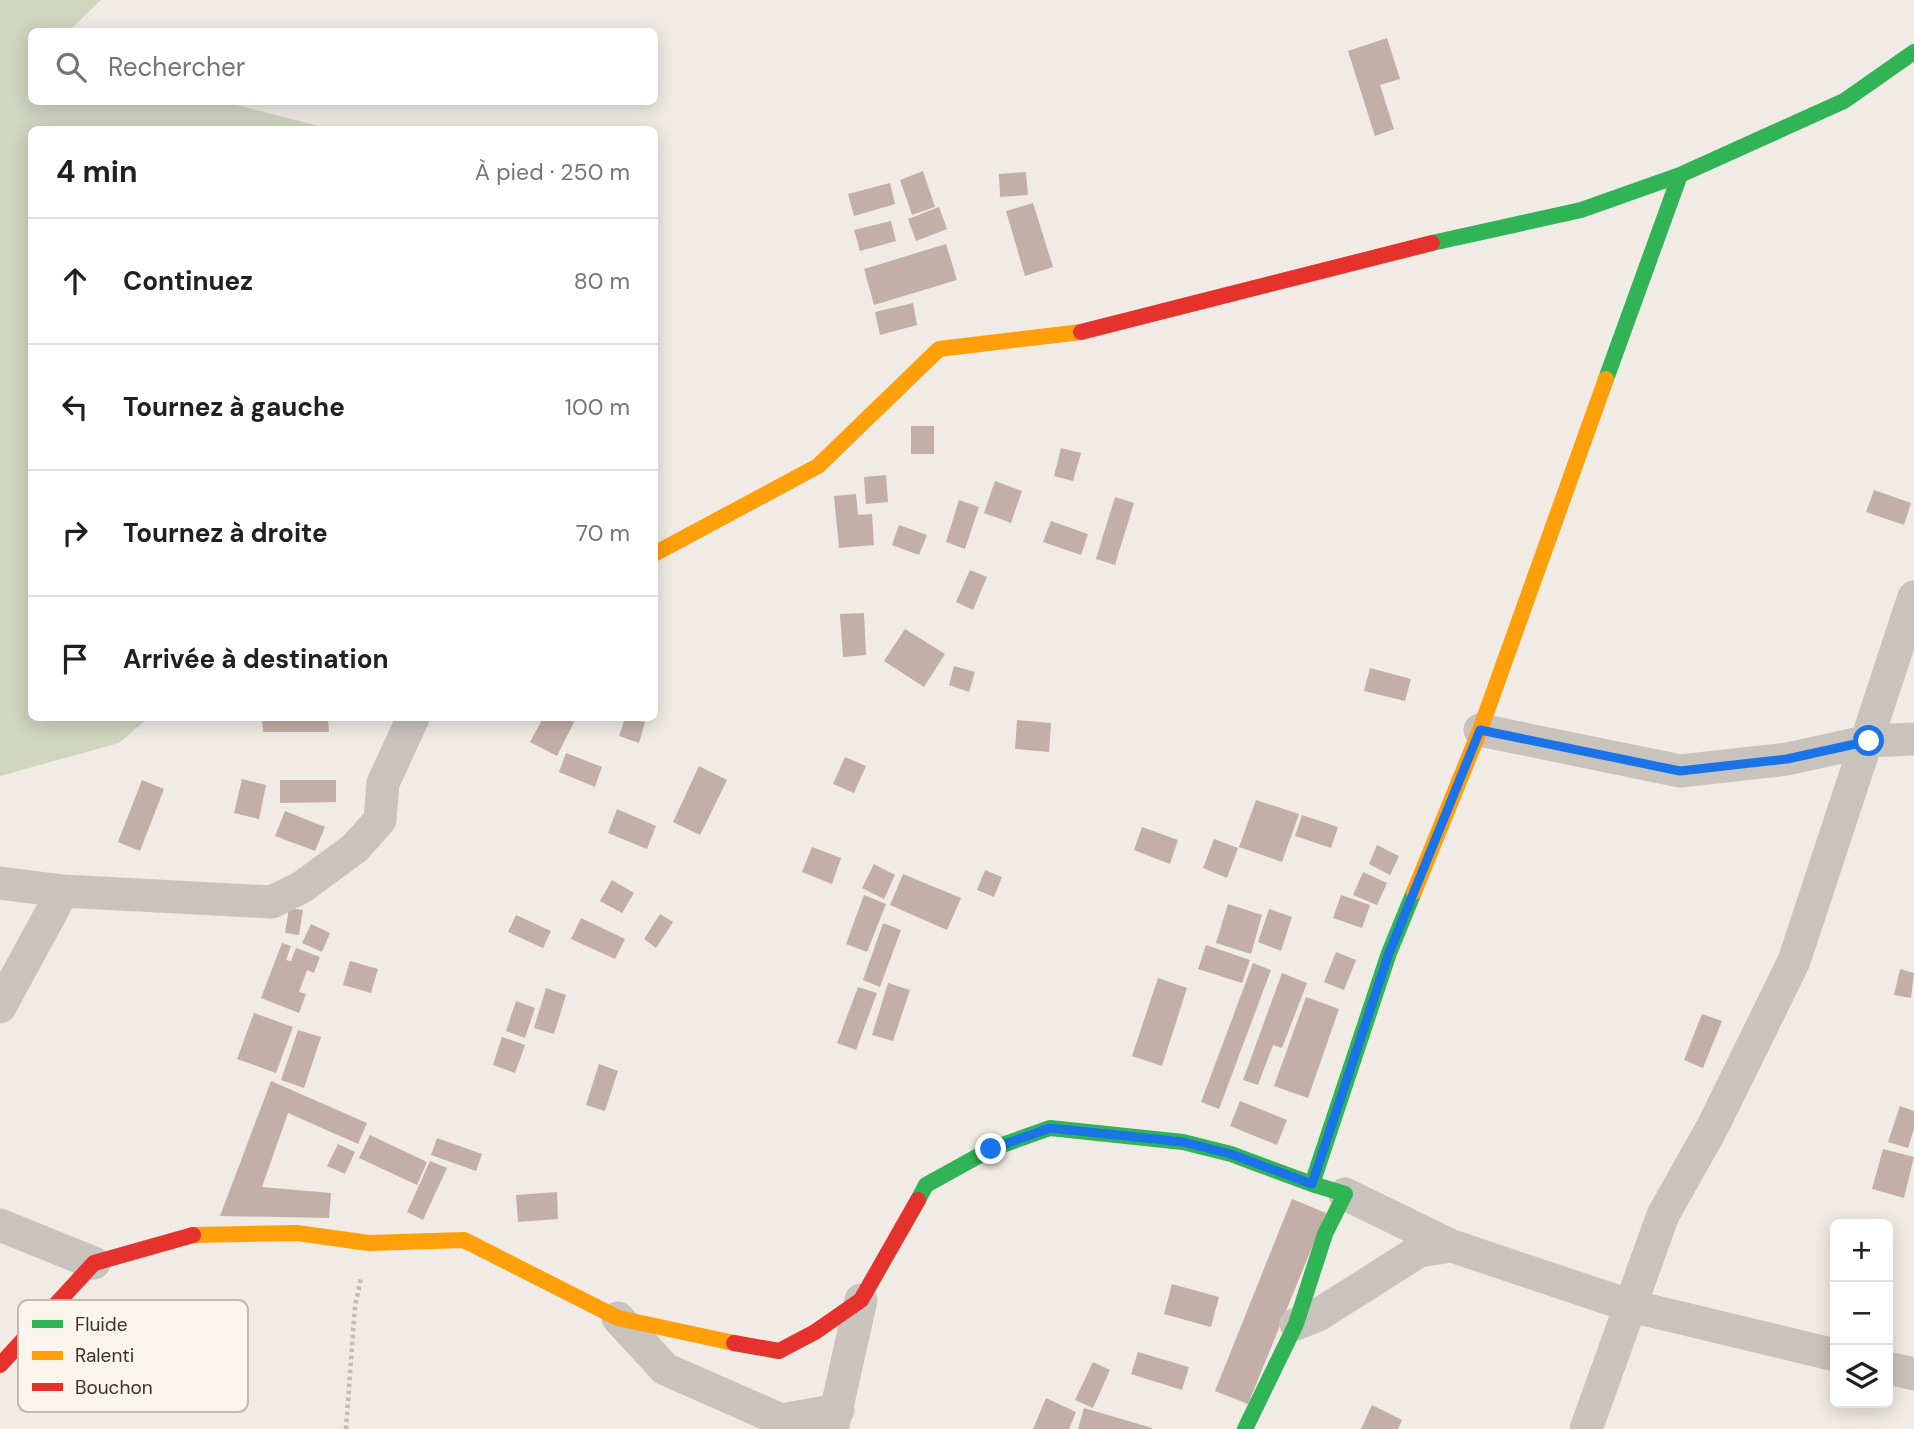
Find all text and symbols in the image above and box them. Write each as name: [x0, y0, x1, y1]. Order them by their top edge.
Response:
search box: [28, 28, 658, 105]
icon: search: [52, 48, 90, 86]
text: Rechercher: [108, 50, 245, 84]
text: 4 min: [56, 152, 138, 191]
text: À pied · 250 m: [475, 157, 630, 187]
icon: ahead: [56, 262, 94, 300]
text: Continuez: [123, 264, 253, 298]
text: 80 m: [574, 266, 630, 296]
icon: left: [56, 388, 94, 426]
text: Tournez à gauche: [123, 390, 345, 424]
text: 100 m: [565, 392, 630, 422]
icon: right: [56, 514, 94, 552]
text: Tournez à droite: [123, 516, 328, 550]
text: 70 m: [576, 518, 630, 548]
icon: arrive: [56, 640, 94, 678]
text: Arrivée à destination: [123, 642, 389, 676]
route start: [1853, 725, 1884, 756]
route end: [975, 1133, 1006, 1164]
map controls: [1830, 1219, 1893, 1408]
button: +: [1830, 1219, 1893, 1282]
button: −: [1830, 1282, 1893, 1345]
legend: [18, 1300, 248, 1412]
text: Fluide: [75, 1312, 128, 1337]
text: Ralenti: [75, 1343, 134, 1368]
button: layers: [1830, 1345, 1893, 1408]
text: Bouchon: [75, 1375, 153, 1400]

